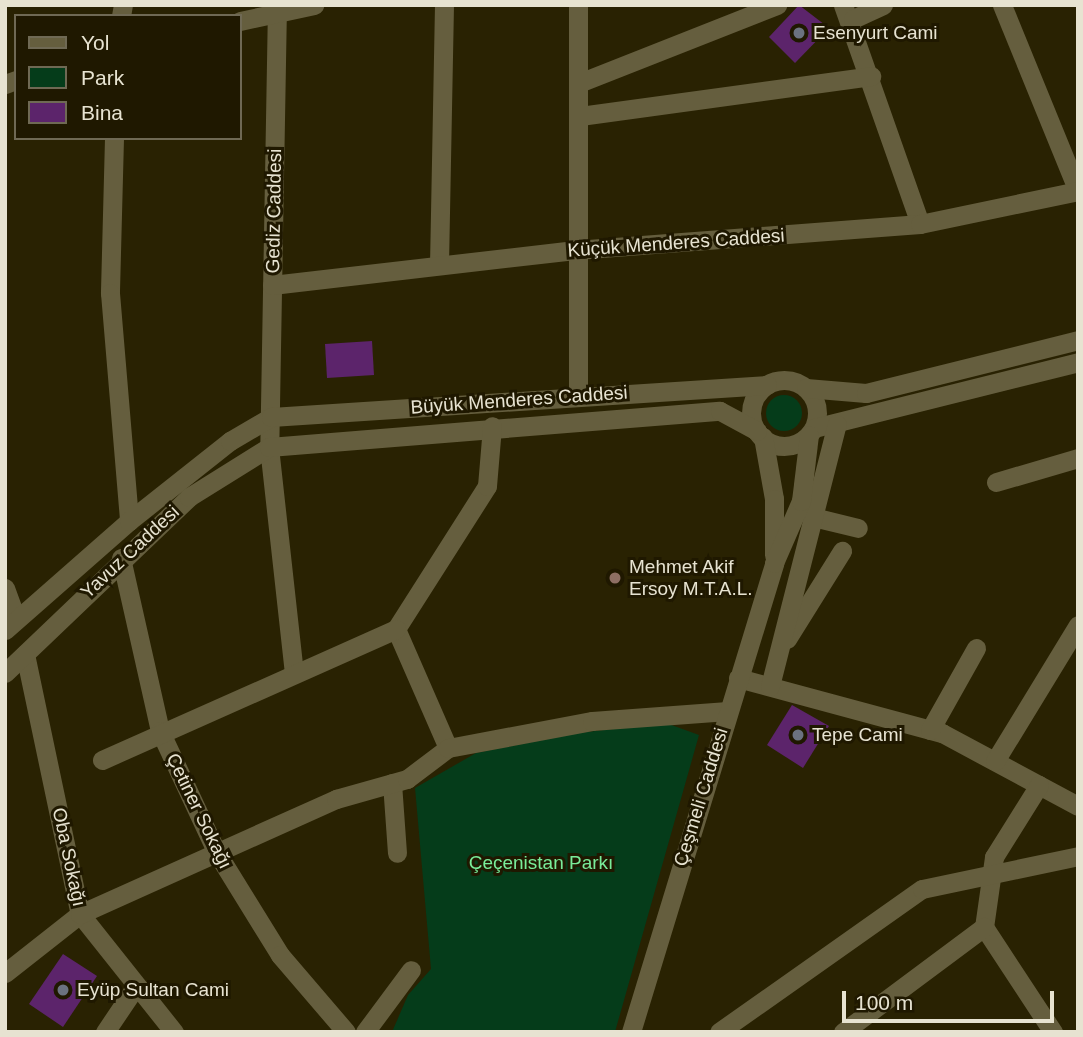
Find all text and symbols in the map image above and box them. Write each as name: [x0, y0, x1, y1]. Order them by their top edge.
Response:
legend: [14, 14, 242, 140]
place label: Esenyurt Cami: [813, 22, 938, 44]
marker: Esenyurt Cami: [791, 25, 807, 41]
text: Yol: [81, 31, 109, 54]
text: Park: [81, 66, 124, 89]
text: Bina: [81, 101, 123, 124]
street label: Gediz Caddesi: [262, 148, 286, 274]
street label: Küçük Menderes Caddesi: [567, 224, 785, 262]
street label: Büyük Menderes Caddesi: [410, 381, 628, 419]
street label: Yavuz Caddesi: [76, 501, 184, 603]
place label: Mehmet Akif Ersoy M.T.A.L.: [629, 556, 753, 600]
marker: Mehmet Akif Ersoy M.T.A.L.: [607, 570, 623, 586]
place label: Tepe Cami: [812, 724, 903, 746]
street label: Çeşmeli Caddesi: [669, 725, 733, 869]
marker: Tepe Cami: [790, 727, 806, 743]
street label: Çetiner Sokağı: [161, 750, 237, 872]
street label: Oba Sokağı: [47, 806, 91, 908]
park label: Çeçenistan Parkı: [469, 852, 613, 874]
scale bar: [845, 978, 1057, 1022]
place label: Eyüp Sultan Cami: [77, 979, 229, 1001]
marker: Eyüp Sultan Cami: [55, 982, 71, 998]
text: 100 m: [855, 991, 913, 1014]

